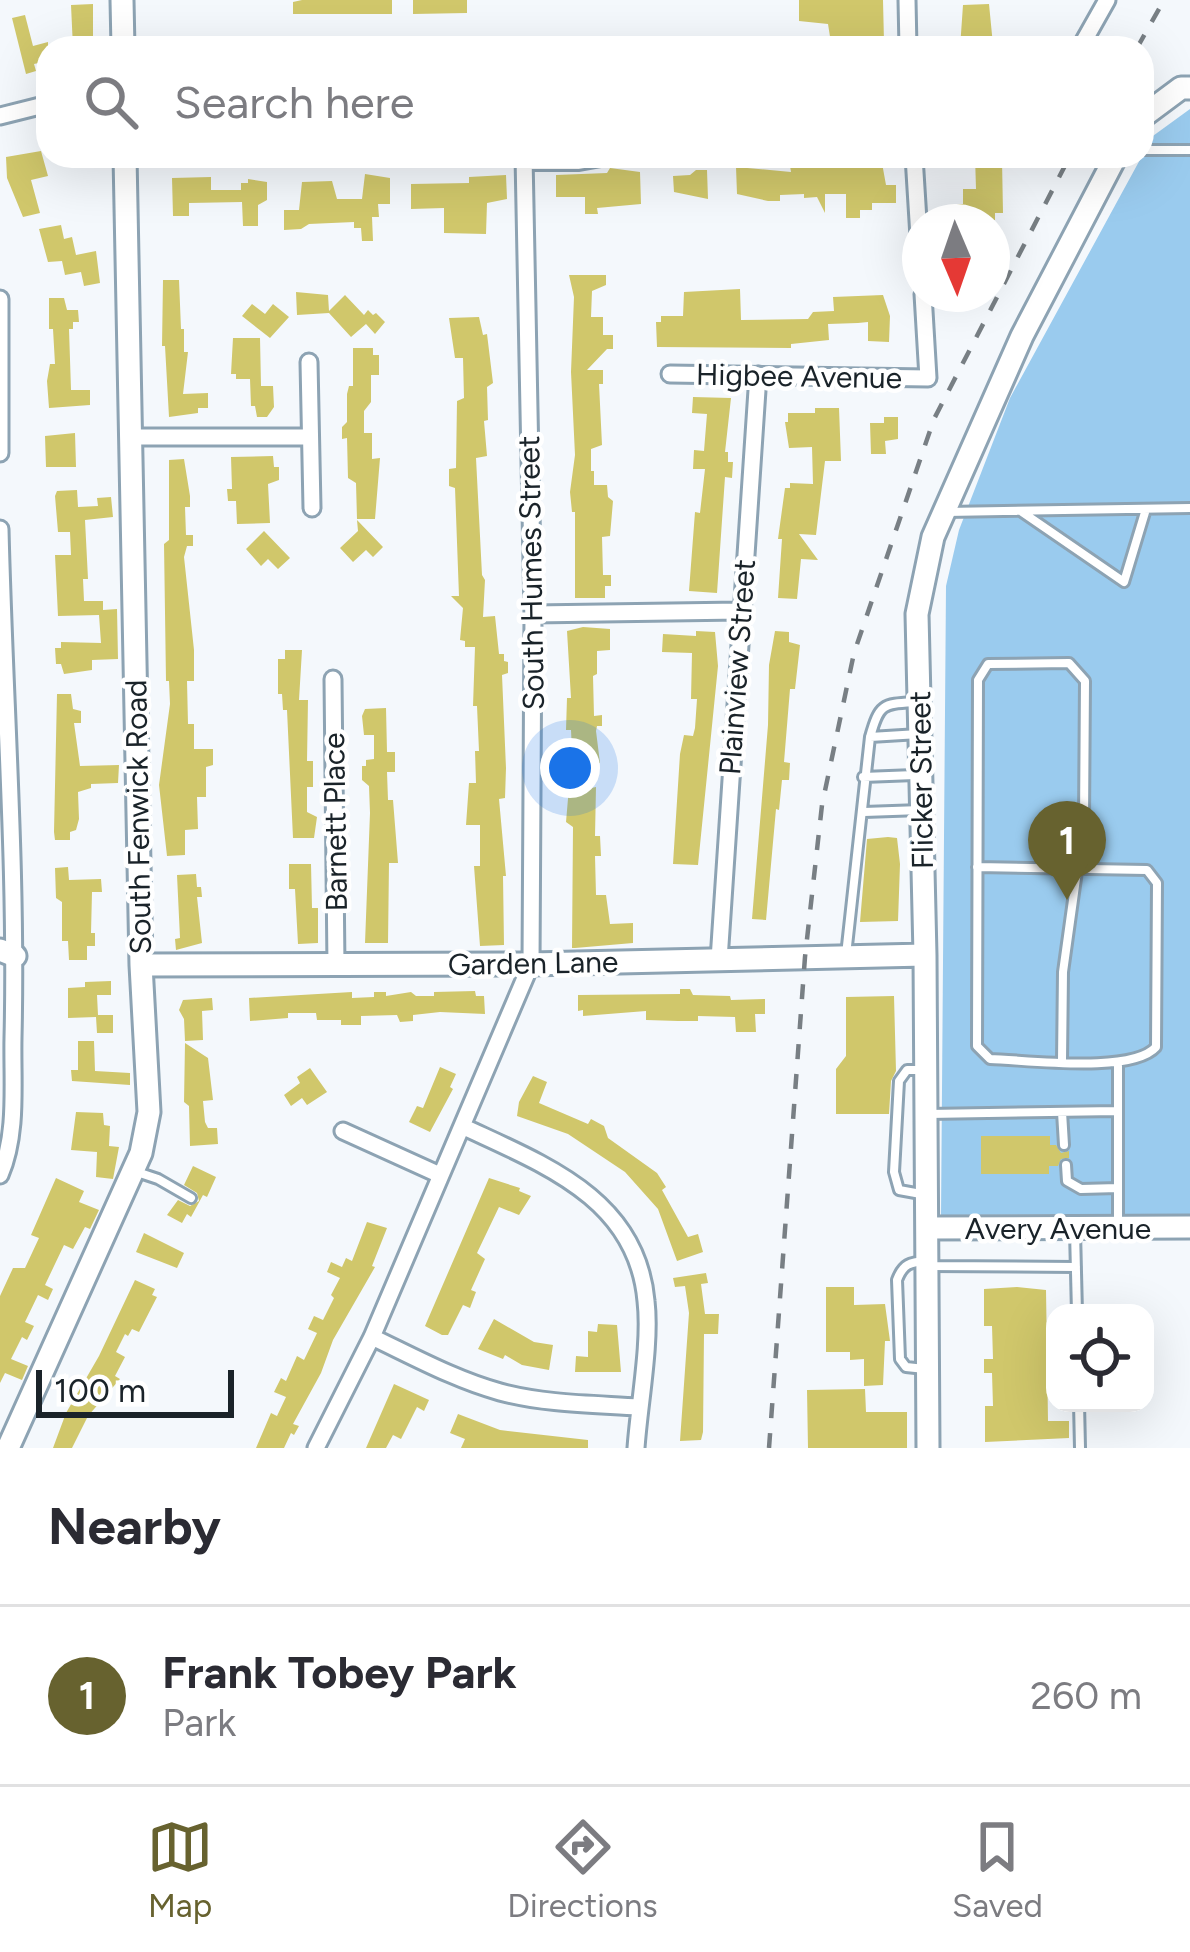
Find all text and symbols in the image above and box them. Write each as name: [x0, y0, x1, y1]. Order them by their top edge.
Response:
search box: [36, 36, 1154, 168]
icon: search: [78, 69, 144, 135]
text: Search here: [174, 75, 414, 129]
north arrow: [902, 204, 1010, 312]
street label: Higbee Avenue: [696, 356, 902, 396]
street label: South Humes Street: [510, 435, 552, 711]
street label: Plainview Street: [711, 558, 763, 776]
street label: South Fenwick Road: [117, 679, 159, 955]
street label: Flicker Street: [901, 691, 941, 869]
street label: Barnett Place: [315, 732, 355, 912]
your location: [540, 738, 600, 798]
pin: 1: [1028, 801, 1106, 900]
street label: Garden Lane: [448, 943, 618, 983]
street label: Avery Avenue: [965, 1210, 1151, 1247]
map controls: [1046, 1304, 1154, 1412]
button: locate: [1046, 1304, 1154, 1412]
scale bar: [36, 1364, 234, 1417]
text: 100 m: [54, 1371, 146, 1410]
text: Nearby: [48, 1496, 221, 1557]
text: Frank Tobey Park: [162, 1645, 517, 1699]
text: 1: [79, 1672, 95, 1719]
text: 260 m: [1030, 1672, 1142, 1719]
text: Park: [162, 1699, 236, 1746]
tab: Map: [147, 1814, 213, 1925]
tab: Directions: [507, 1814, 658, 1925]
tab: Saved: [952, 1814, 1043, 1925]

